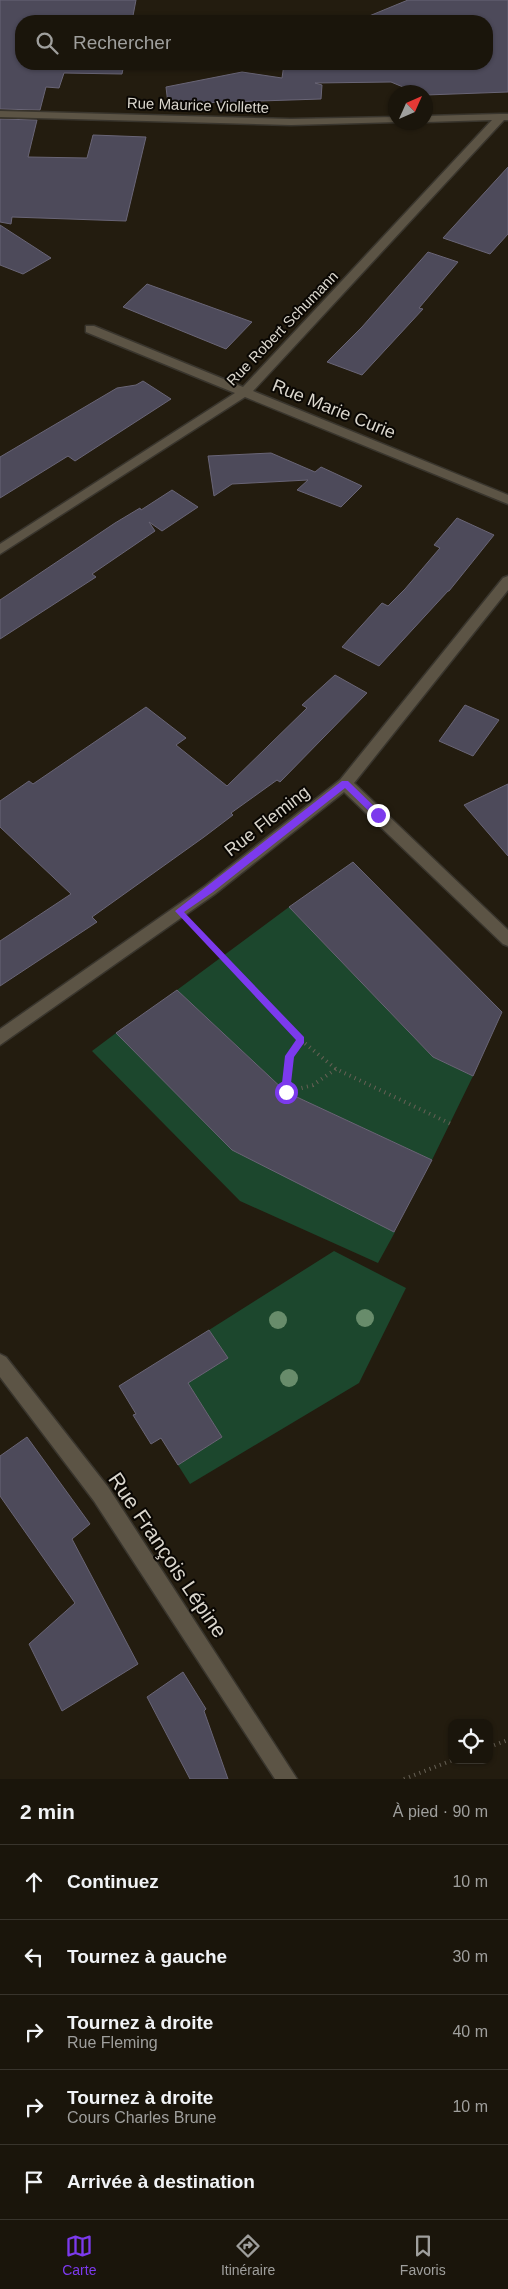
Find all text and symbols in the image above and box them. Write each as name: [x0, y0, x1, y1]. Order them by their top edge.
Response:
search box: [15, 15, 493, 70]
icon: search: [33, 29, 61, 57]
text: Rechercher: [73, 32, 171, 53]
north arrow: [388, 85, 433, 130]
street label: Rue Maurice Viollette: [127, 94, 269, 116]
street label: Rue Robert Schumann: [223, 267, 341, 389]
street label: Rue Marie Curie: [270, 375, 398, 443]
street label: Rue Fleming: [221, 782, 313, 860]
route end: [367, 804, 390, 827]
route start: [275, 1081, 298, 1104]
street label: Rue François Lépine: [104, 1468, 232, 1642]
map controls: [448, 1719, 493, 1764]
button: locate: [448, 1719, 493, 1764]
text: 2 min: [20, 1800, 75, 1823]
text: À pied · 90 m: [393, 1803, 488, 1820]
icon: ahead: [20, 1868, 48, 1896]
text: Continuez: [67, 1871, 159, 1892]
text: 10 m: [452, 1873, 488, 1890]
icon: left: [20, 1943, 48, 1971]
text: Tournez à gauche: [67, 1946, 227, 1967]
text: 30 m: [452, 1948, 488, 1965]
text: Tournez à droite: [67, 2012, 213, 2033]
icon: right: [20, 2018, 48, 2046]
text: 40 m: [452, 2023, 488, 2040]
text: Rue Fleming: [67, 2034, 158, 2051]
text: Tournez à droite: [67, 2087, 213, 2108]
icon: right: [20, 2093, 48, 2121]
text: 10 m: [452, 2098, 488, 2115]
text: Cours Charles Brune: [67, 2109, 216, 2126]
icon: arrive: [20, 2168, 48, 2196]
text: Arrivée à destination: [67, 2171, 255, 2192]
tab: Carte: [62, 2232, 96, 2278]
tab: Itinéraire: [221, 2232, 275, 2278]
tab: Favoris: [400, 2232, 446, 2278]

